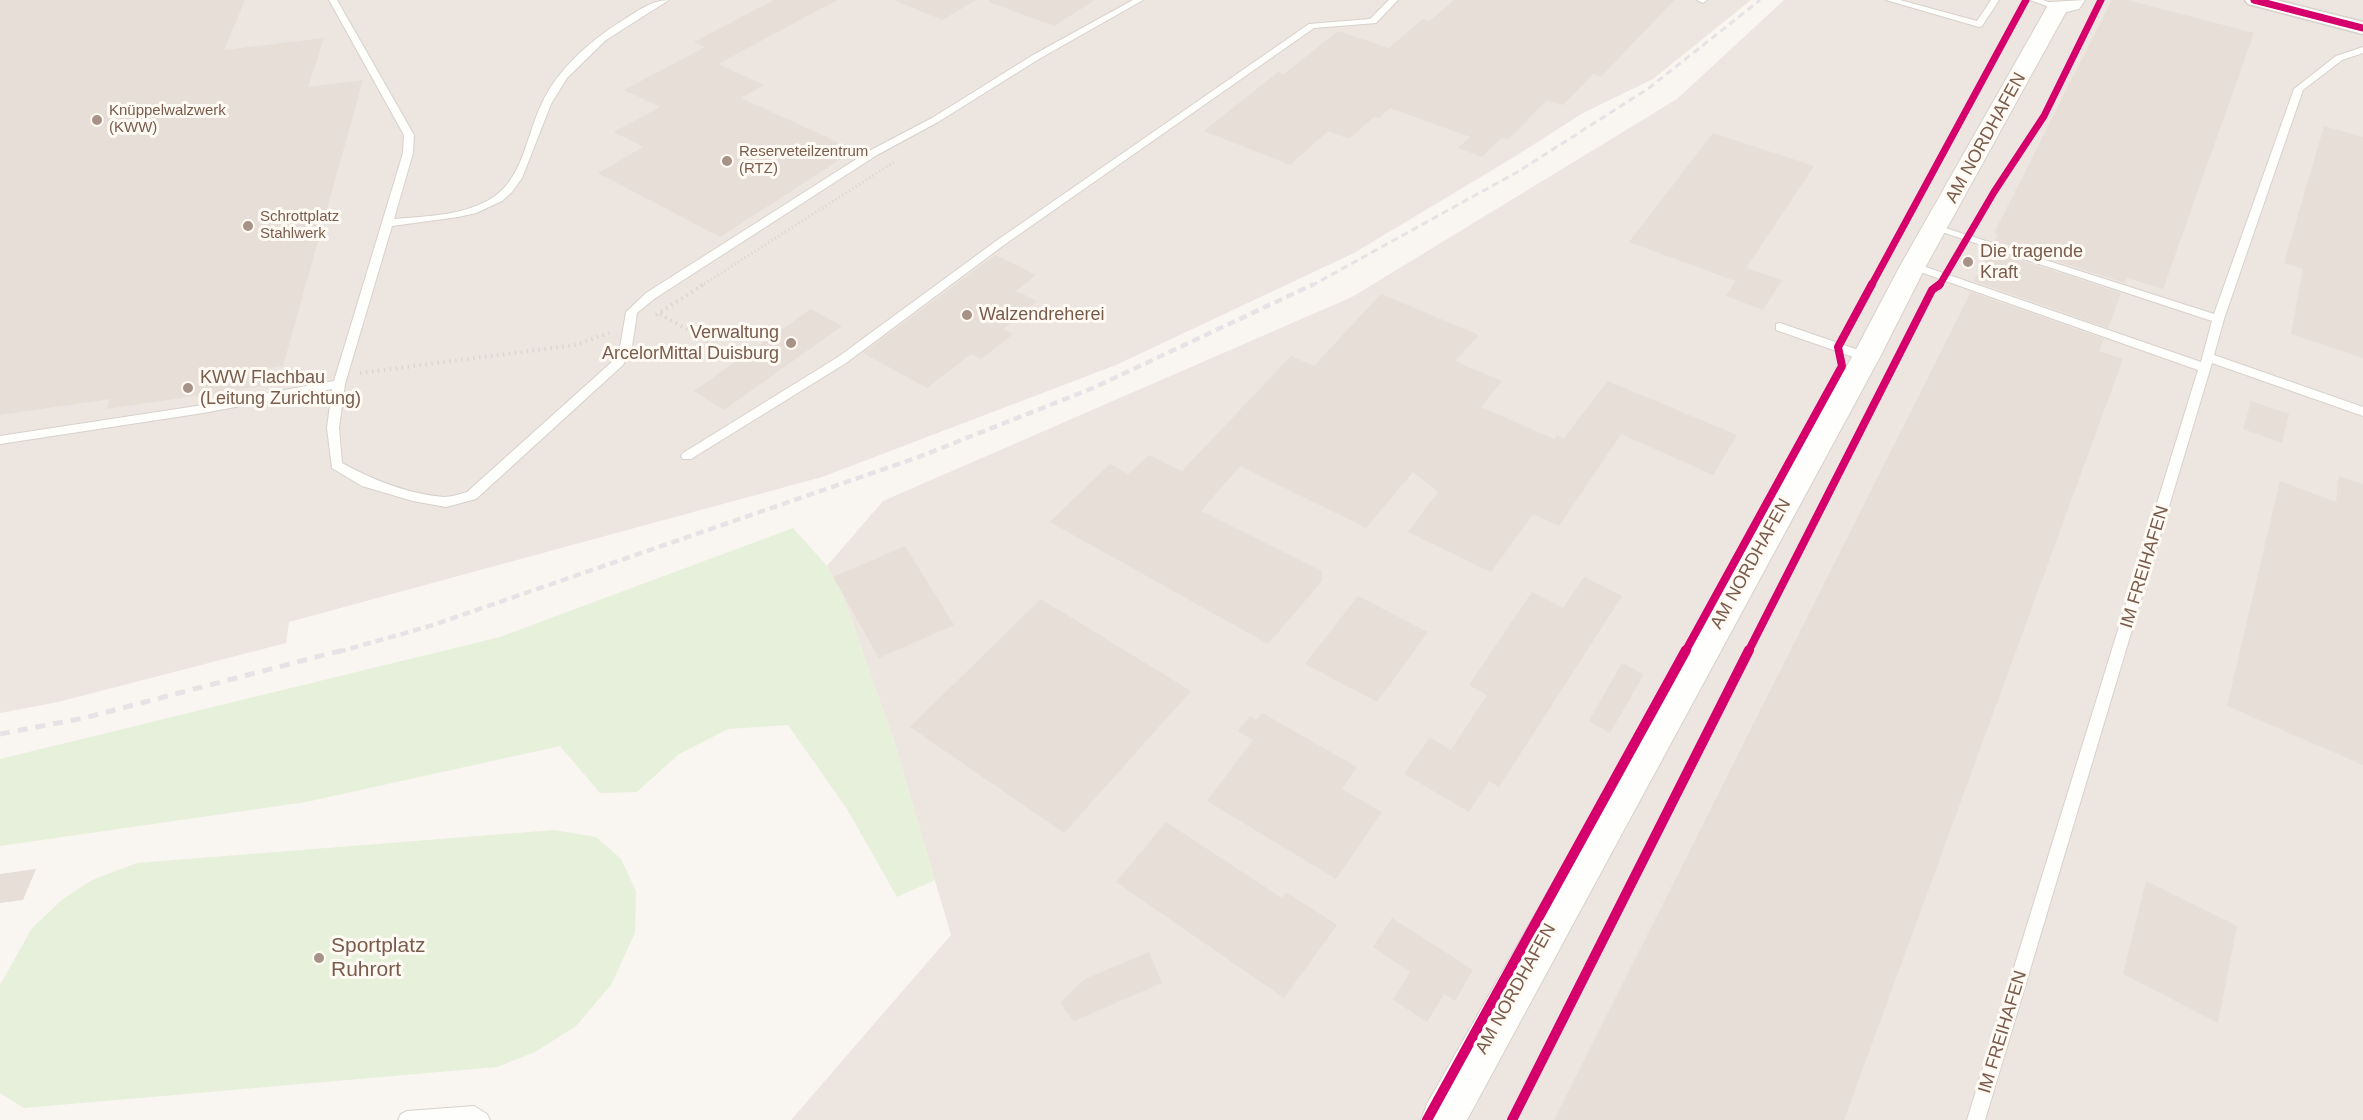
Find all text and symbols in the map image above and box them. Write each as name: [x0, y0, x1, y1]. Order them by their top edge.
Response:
street label: AM NORDHAFEN: [1941, 69, 2031, 207]
place label: Knüppelwalzwerk (KWW): [109, 102, 226, 137]
marker: Knüppelwalzwerk (KWW): [90, 113, 104, 127]
place label: Reserveteilzentrum (RTZ): [739, 143, 868, 178]
marker: Reserveteilzentrum (RTZ): [720, 154, 734, 168]
place label: Schrottplatz Stahlwerk: [260, 208, 339, 243]
marker: Schrottplatz Stahlwerk: [241, 219, 255, 233]
place label: Die tragende Kraft: [1980, 241, 2083, 284]
marker: Die tragende Kraft: [1961, 255, 1975, 269]
place label: Walzendreherei: [979, 304, 1104, 326]
marker: Walzendreherei: [960, 308, 974, 322]
place label: Verwaltung ArcelorMittal Duisburg: [602, 322, 779, 364]
marker: Verwaltung ArcelorMittal Duisburg: [784, 336, 798, 350]
place label: KWW Flachbau (Leitung Zurichtung): [200, 367, 361, 410]
marker: KWW Flachbau (Leitung Zurichtung): [181, 381, 195, 395]
street label: AM NORDHAFEN: [1706, 495, 1796, 633]
street label: IM FREIHAFEN: [2116, 503, 2174, 631]
street label: AM NORDHAFEN: [1471, 920, 1561, 1058]
place label: Sportplatz Ruhrort: [331, 933, 426, 983]
marker: Sportplatz Ruhrort: [312, 951, 326, 965]
street label: IM FREIHAFEN: [1974, 968, 2032, 1096]

